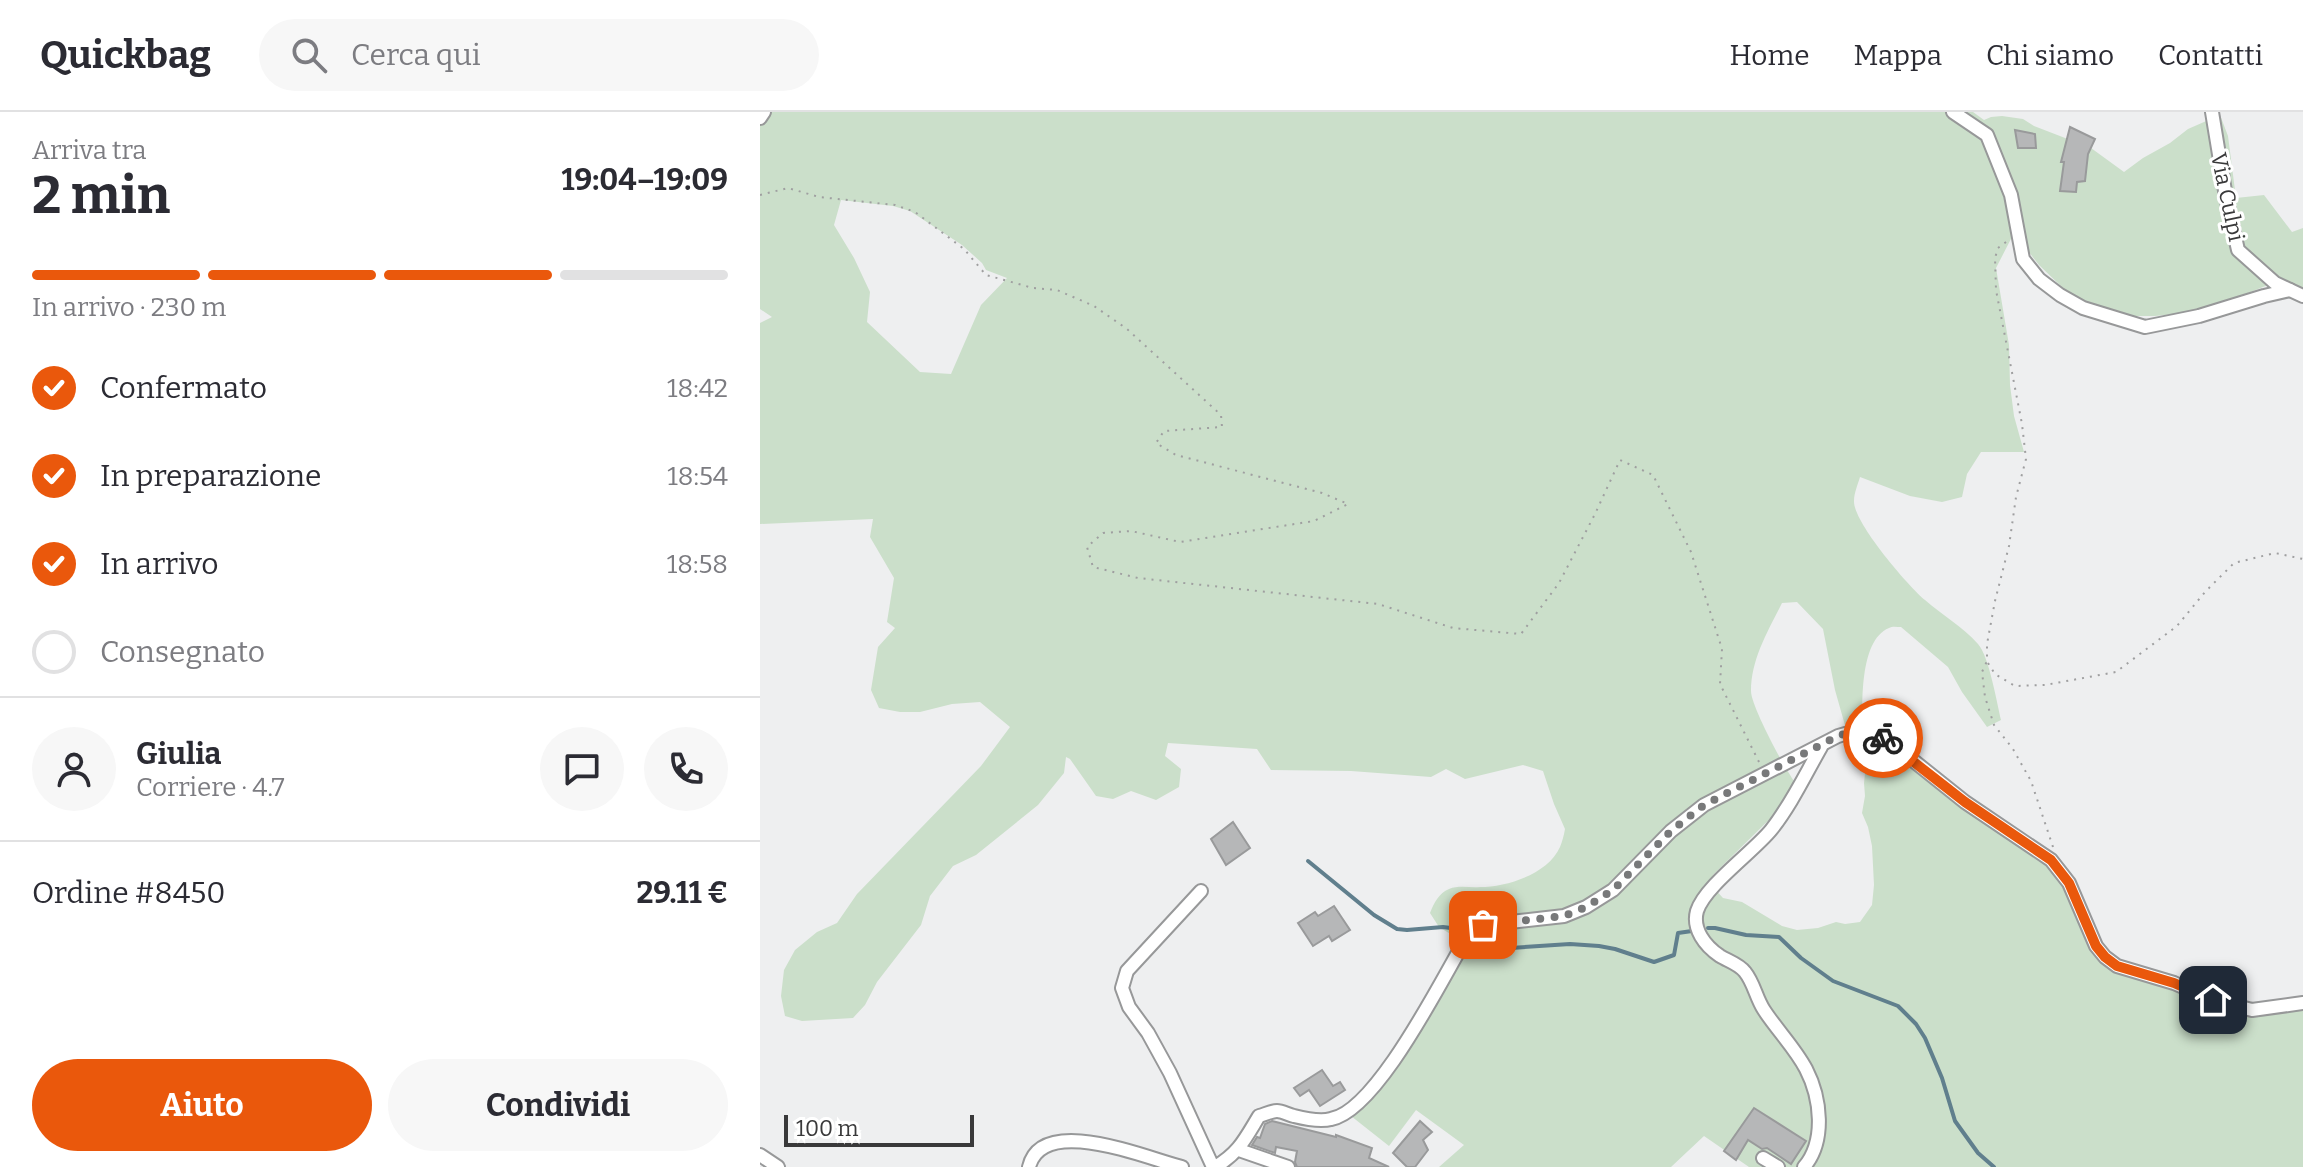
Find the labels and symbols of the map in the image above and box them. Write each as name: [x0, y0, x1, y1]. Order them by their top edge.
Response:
street label: Via Culpi: [2205, 150, 2250, 244]
courier: [1843, 698, 1923, 778]
pin: [1449, 891, 1517, 959]
pin: [2179, 966, 2247, 1034]
scale bar: [784, 1111, 974, 1147]

